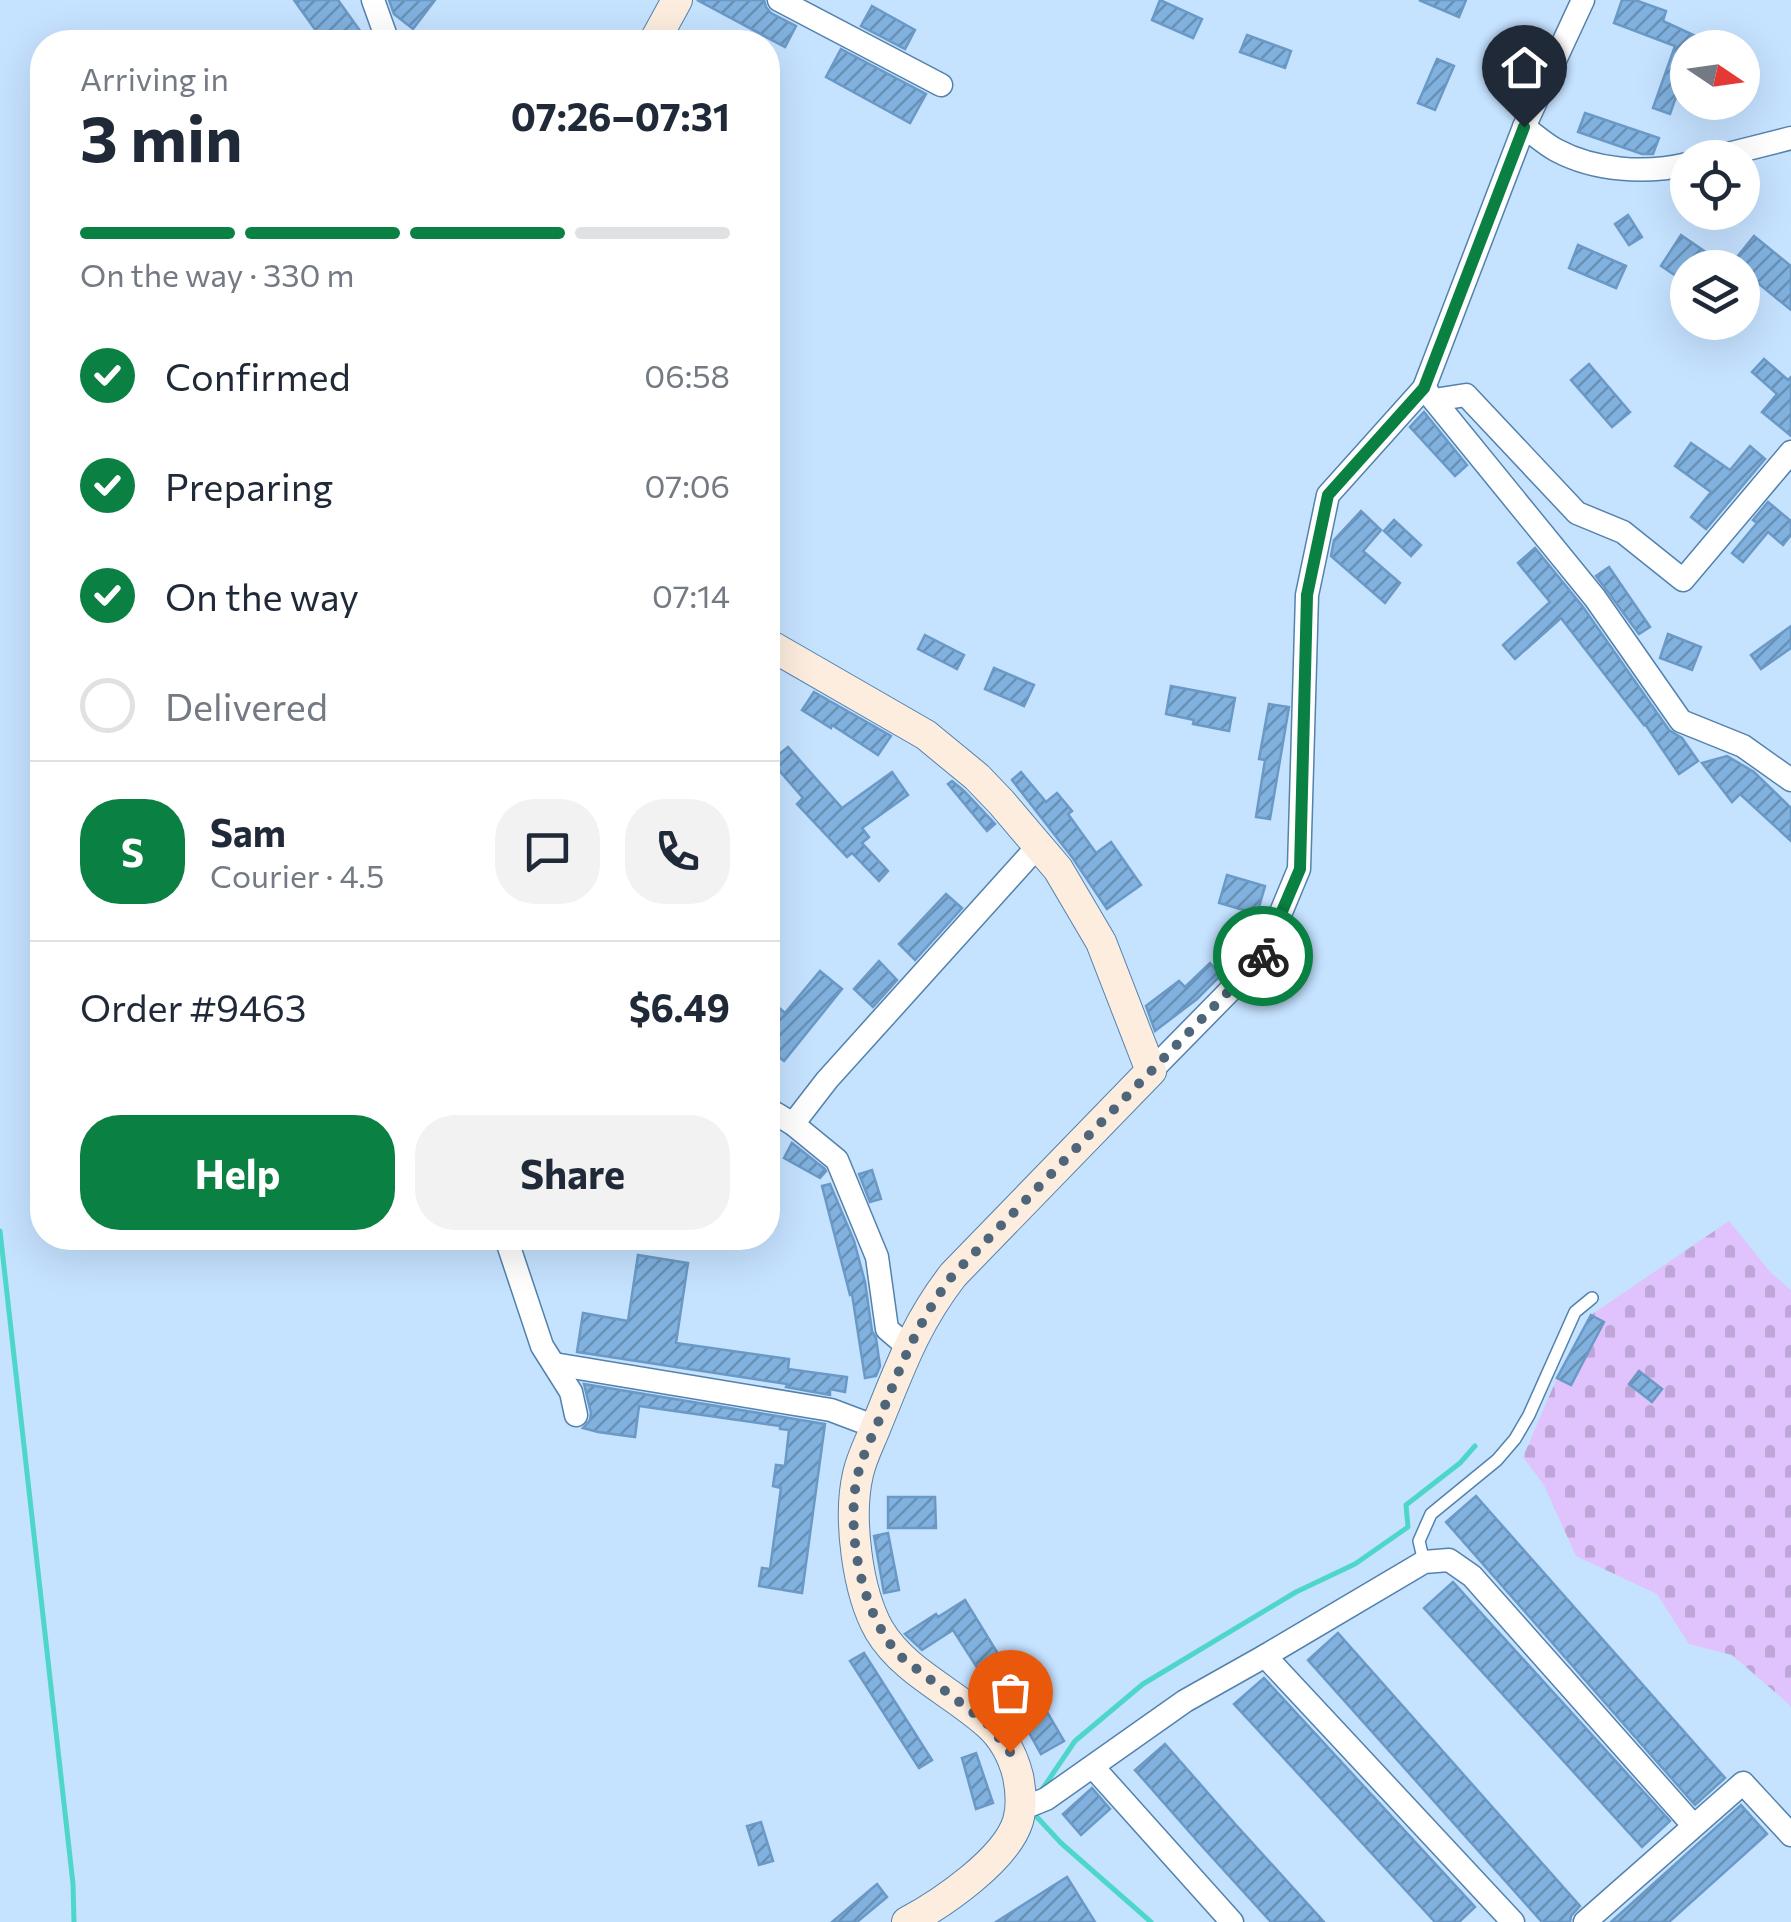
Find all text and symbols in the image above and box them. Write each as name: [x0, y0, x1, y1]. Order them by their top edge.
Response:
pin: [1482, 25, 1567, 128]
north arrow: [1670, 30, 1760, 120]
map controls: [1670, 30, 1760, 340]
icon: home: [1497, 40, 1552, 95]
text: Arriving in: [80, 58, 229, 98]
text: 07:26–07:31: [511, 92, 730, 139]
text: 3 min: [80, 96, 243, 175]
button: locate: [1670, 140, 1760, 230]
button: layers: [1670, 250, 1760, 340]
text: On the way · 330 m: [80, 254, 354, 294]
icon: check: [80, 348, 135, 403]
text: Confirmed: [165, 352, 351, 399]
text: 06:58: [644, 355, 730, 395]
icon: check: [80, 458, 135, 513]
text: Preparing: [165, 462, 333, 509]
text: 07:06: [644, 465, 730, 505]
icon: check: [80, 568, 135, 623]
text: On the way: [165, 572, 359, 619]
text: 07:14: [652, 575, 730, 615]
text: Delivered: [165, 682, 328, 729]
button: chat: [495, 799, 600, 904]
button: phone: [625, 799, 730, 904]
text: Sam: [210, 808, 286, 855]
text: S: [121, 828, 144, 875]
text: Courier · 4.5: [210, 855, 384, 895]
courier: [1213, 906, 1313, 1006]
icon: bike: [1236, 929, 1291, 984]
text: Order #9463: [80, 983, 306, 1030]
text: $6.49: [629, 983, 730, 1030]
button: Help: [80, 1115, 395, 1230]
button: Share: [415, 1115, 730, 1230]
pin: [968, 1650, 1053, 1753]
icon: bag: [983, 1665, 1038, 1720]

